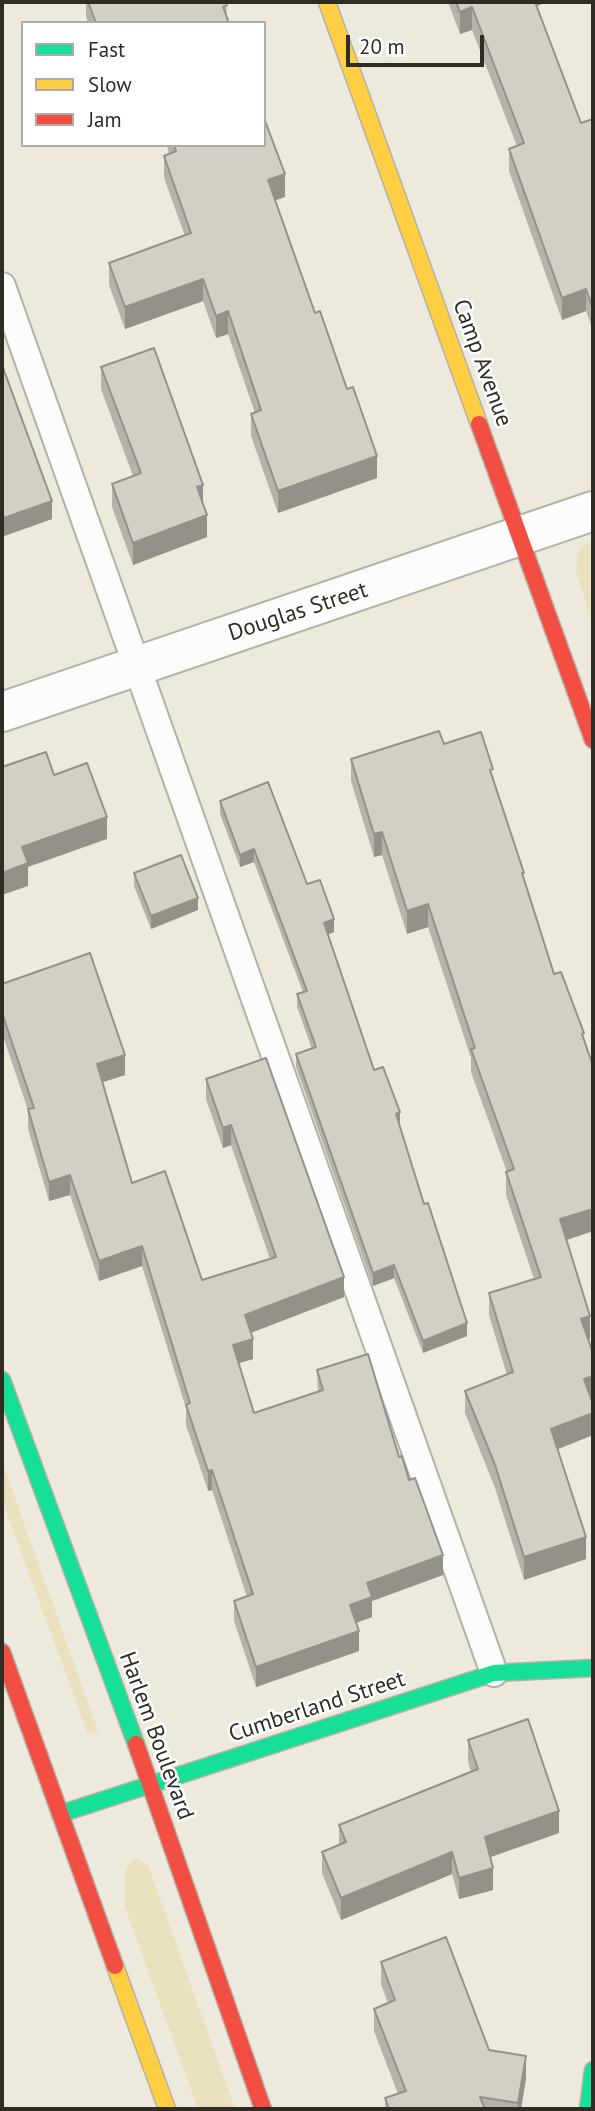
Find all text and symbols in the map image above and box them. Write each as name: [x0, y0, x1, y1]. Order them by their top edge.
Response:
legend: [21, 21, 266, 147]
scale bar: [350, 21, 488, 65]
text: 20 m: [359, 33, 405, 60]
text: Fast: [88, 36, 125, 63]
text: Slow: [88, 71, 132, 98]
text: Jam: [88, 106, 122, 133]
street label: Camp Avenue: [446, 296, 518, 430]
street label: Douglas Street: [225, 577, 371, 647]
street label: Harlem Boulevard: [113, 1648, 199, 1824]
street label: Cumberland Street: [225, 1665, 409, 1749]

